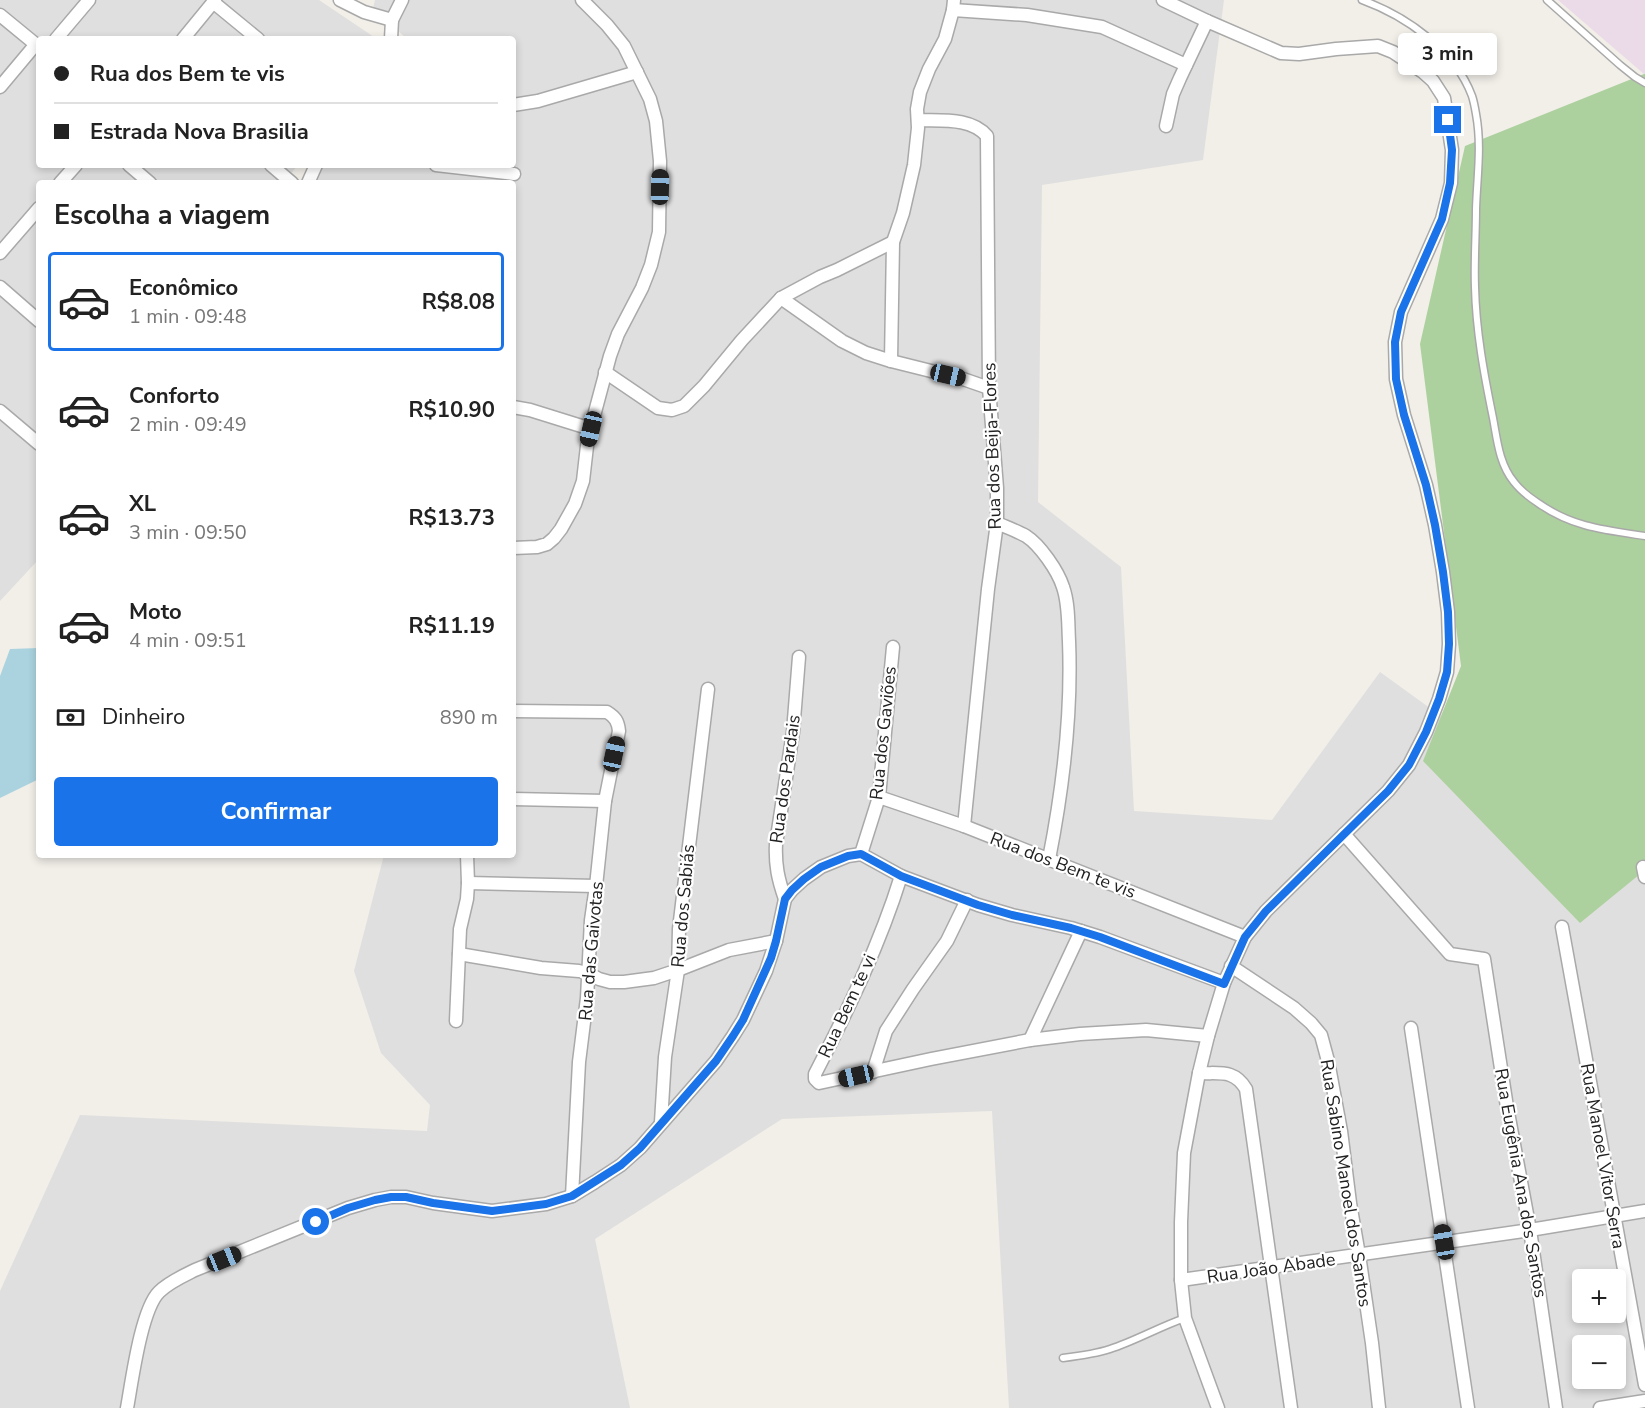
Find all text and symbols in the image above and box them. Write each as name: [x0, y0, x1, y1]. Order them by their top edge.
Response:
callout: 3 min: [1398, 33, 1498, 75]
text: 3 min: [1422, 40, 1473, 67]
text: Rua dos Bem te vis: [90, 59, 285, 89]
route end: [1434, 106, 1461, 133]
text: Estrada Nova Brasilia: [90, 117, 309, 147]
car: [651, 169, 669, 205]
text: Escolha a viagem: [54, 197, 270, 234]
text: Econômico: [129, 273, 238, 303]
icon: car: [57, 275, 111, 329]
text: R$8.08: [422, 287, 495, 317]
text: 1 min · 09:48: [129, 303, 247, 330]
car: [928, 362, 968, 388]
street label: Rua dos Beija-Flores: [977, 362, 1007, 530]
text: Conforto: [129, 381, 219, 411]
icon: car: [57, 383, 111, 437]
text: R$10.90: [408, 395, 495, 425]
car: [578, 409, 604, 449]
text: 2 min · 09:49: [129, 411, 247, 438]
text: XL: [129, 489, 156, 519]
icon: car: [57, 491, 111, 545]
text: R$13.73: [408, 503, 495, 533]
text: 3 min · 09:50: [129, 519, 247, 546]
text: Moto: [129, 597, 182, 627]
icon: car: [57, 599, 111, 653]
text: R$11.19: [408, 611, 495, 641]
text: 4 min · 09:51: [129, 627, 247, 654]
street label: Rua dos Gaviões: [864, 665, 902, 801]
icon: cash: [54, 701, 87, 734]
text: Dinheiro: [102, 702, 185, 732]
text: 890 m: [440, 704, 498, 731]
street label: Rua dos Pardais: [764, 713, 806, 845]
car: [601, 735, 627, 773]
button: Confirmar: [54, 777, 498, 846]
street label: Rua dos Bem te vis: [987, 826, 1139, 904]
street label: Rua dos Sabiás: [666, 843, 700, 969]
street label: Rua das Gaivotas: [573, 880, 609, 1022]
street label: Rua Bem te vi: [812, 950, 882, 1062]
street label: Rua Sabino Manoel dos Santos: [1315, 1057, 1377, 1309]
street label: Rua Manoel Vitor Serra: [1575, 1061, 1631, 1251]
car: [836, 1063, 876, 1089]
street label: Rua Eugênia Ana dos Santos: [1489, 1066, 1553, 1300]
route start: [302, 1208, 329, 1235]
car: [1432, 1223, 1456, 1261]
car: [204, 1244, 244, 1274]
street label: Rua João Abade: [1205, 1247, 1337, 1289]
map controls: [1572, 1269, 1626, 1389]
button: +: [1572, 1269, 1626, 1323]
button: −: [1572, 1335, 1626, 1389]

